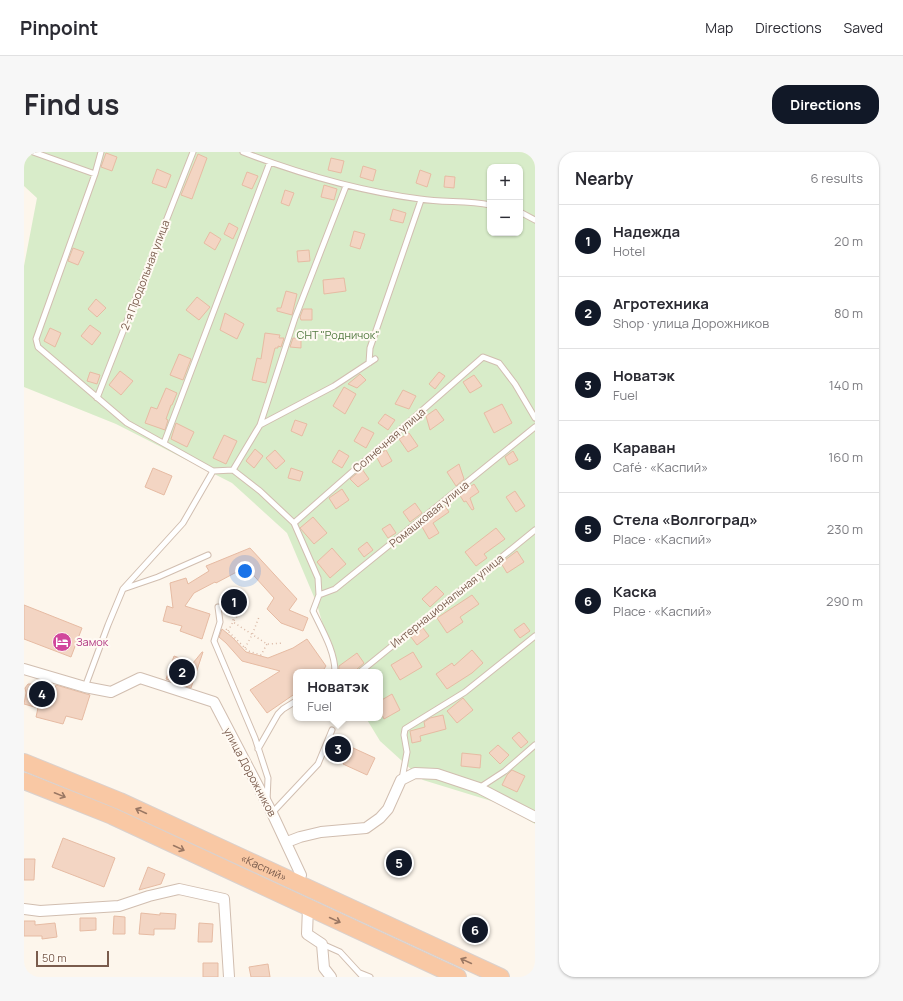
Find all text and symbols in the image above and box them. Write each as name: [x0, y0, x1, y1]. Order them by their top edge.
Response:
text: Pinpoint: [20, 15, 98, 41]
text: Map: [705, 18, 733, 37]
text: Directions: [755, 18, 822, 37]
text: Saved: [844, 18, 883, 37]
text: Find us: [24, 85, 119, 123]
button: Directions: [772, 85, 879, 124]
map controls: [487, 164, 523, 236]
button: +: [487, 164, 523, 200]
text: Nearby: [575, 167, 633, 190]
text: 6 results: [811, 169, 863, 187]
button: −: [487, 200, 523, 236]
street label: 2-я Продольная улица: [117, 218, 172, 332]
text: Надежда: [613, 221, 680, 242]
text: 1: [585, 232, 591, 250]
text: 20 m: [834, 232, 863, 250]
text: Hotel: [613, 242, 645, 260]
text: Агротехника: [613, 293, 709, 314]
text: 2: [584, 304, 592, 322]
text: 80 m: [834, 304, 863, 322]
text: Shop · улица Дорожников: [613, 314, 769, 332]
park label: СНТ "Родничок": [297, 327, 379, 342]
text: Новатэк: [613, 365, 675, 386]
text: 3: [584, 376, 592, 394]
text: 140 m: [829, 376, 863, 394]
text: Fuel: [613, 386, 638, 404]
street label: Солнечная улица: [349, 404, 428, 475]
text: Караван: [613, 437, 676, 458]
text: 4: [584, 448, 592, 466]
text: 160 m: [828, 448, 863, 466]
text: Café · «Каспий»: [613, 458, 708, 476]
street label: Ромашковая улица: [386, 477, 472, 550]
text: Стела «Волгоград»: [613, 509, 758, 530]
text: 5: [584, 520, 592, 538]
text: 230 m: [827, 520, 863, 538]
text: Place · «Каспий»: [613, 530, 712, 548]
street label: Интернациональная улица: [387, 550, 506, 651]
your location: [235, 561, 255, 581]
text: Каска: [613, 581, 657, 602]
pin: 1: [221, 587, 247, 617]
text: 6: [584, 592, 592, 610]
text: 290 m: [826, 592, 863, 610]
text: Place · «Каспий»: [613, 602, 712, 620]
hotel icon: Замок: [51, 631, 73, 653]
place label: Замок: [76, 634, 109, 649]
pin: 2: [169, 657, 195, 687]
popup: [293, 669, 383, 721]
text: Новатэк: [307, 676, 369, 697]
pin: 4: [29, 679, 55, 709]
text: Fuel: [307, 697, 332, 715]
street label: улица Дорожников: [221, 725, 280, 819]
pin: 3: [325, 734, 351, 764]
one-way arrow: [54, 792, 66, 800]
one-way arrow: [135, 807, 147, 814]
one-way arrow: [173, 844, 185, 852]
pin: 5: [386, 848, 412, 878]
street label: «Каспий»: [238, 850, 290, 884]
pin: 6: [462, 915, 488, 945]
one-way arrow: [329, 917, 341, 924]
scale bar: [36, 949, 109, 968]
text: 50 m: [42, 950, 67, 965]
one-way arrow: [460, 957, 472, 964]

